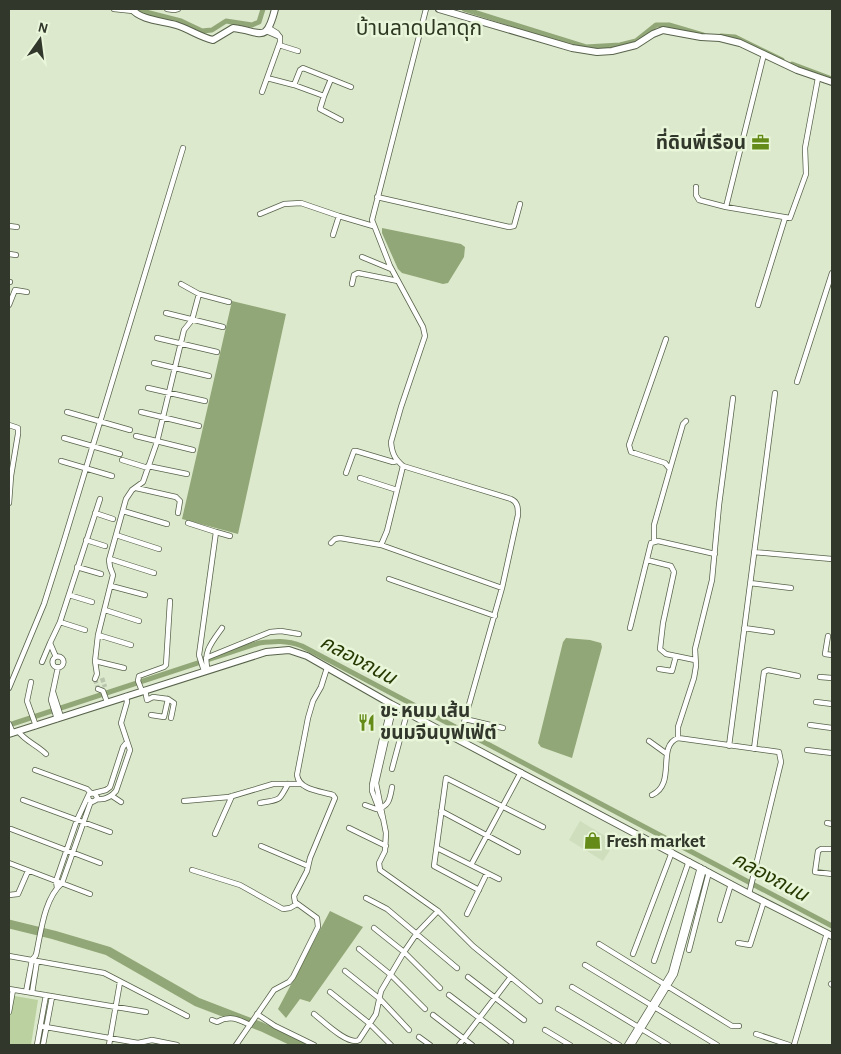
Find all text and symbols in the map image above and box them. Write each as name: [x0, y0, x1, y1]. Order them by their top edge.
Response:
north arrow: [15, 15, 65, 65]
district label: บ้านลาดปลาดุก: [356, 16, 482, 41]
text: N: [36, 20, 49, 36]
place label: ที่ดินพี่เรือน: [656, 128, 746, 153]
office icon: ที่ดินพี่เรือน: [750, 133, 770, 153]
water label: คลองถนน: [317, 632, 401, 689]
place label: ขะ หนม เส้น ขนมจีนบุฟเฟ่ต์: [380, 700, 497, 744]
restaurant icon: ขะ หนม เส้น ขนมจีนบุฟเฟ่ต์: [356, 712, 376, 732]
shop icon: Fresh market: [582, 831, 602, 851]
place label: Fresh market: [606, 832, 706, 851]
water label: คลองถนน: [729, 849, 813, 906]

